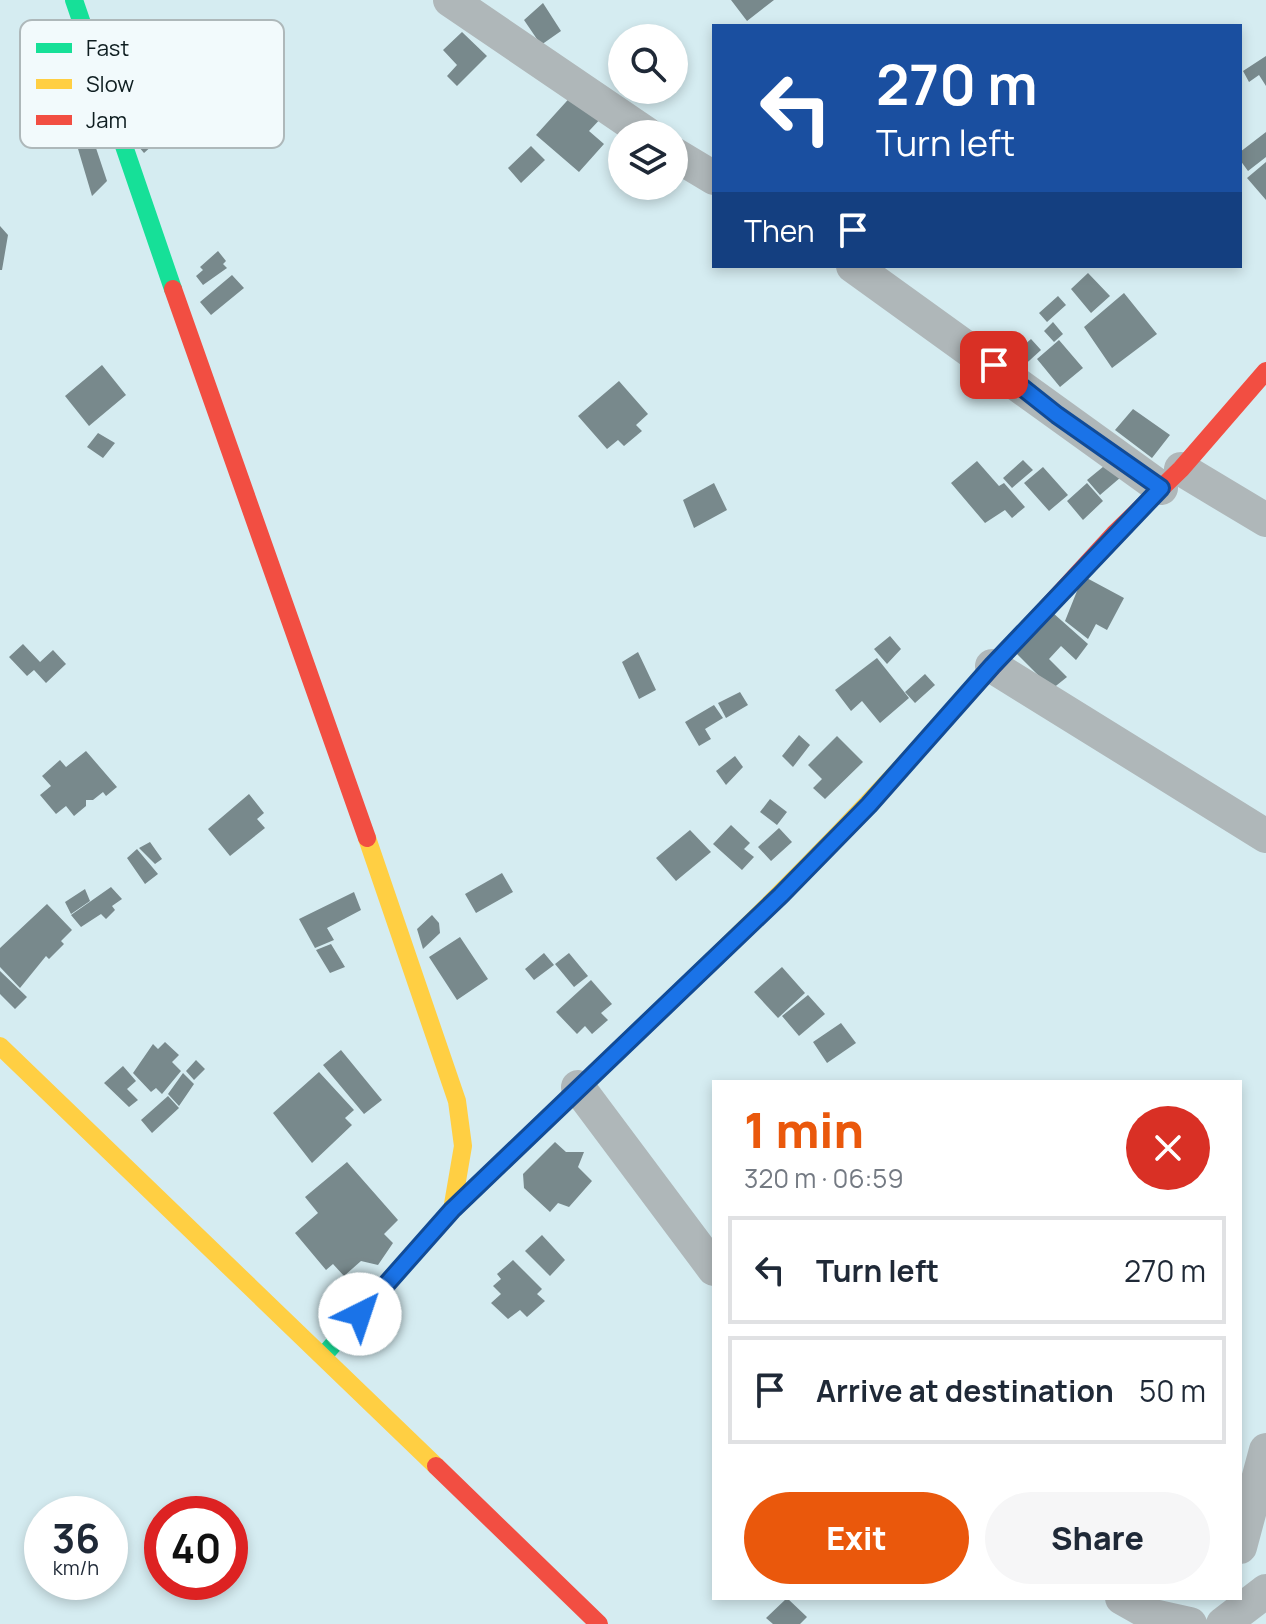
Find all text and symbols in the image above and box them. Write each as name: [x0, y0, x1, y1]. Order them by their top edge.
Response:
legend: [20, 20, 284, 148]
map controls: [608, 24, 688, 200]
button: search: [608, 24, 688, 104]
text: Fast: [86, 33, 129, 63]
text: 270 m: [876, 45, 1038, 122]
icon: left: [744, 56, 848, 160]
text: Slow: [86, 69, 134, 99]
text: Jam: [86, 105, 127, 135]
text: Turn left: [876, 118, 1015, 167]
button: layers: [608, 120, 688, 200]
icon: arrive: [831, 208, 875, 252]
text: Then: [744, 210, 815, 251]
pin: [960, 331, 1028, 399]
icon: arrive: [972, 343, 1016, 387]
text: 1 min: [744, 1097, 864, 1162]
button: close: [1126, 1106, 1210, 1190]
text: 320 m · 06:59: [744, 1160, 904, 1196]
icon: left: [748, 1248, 792, 1292]
text: Turn left: [816, 1250, 939, 1291]
text: 270 m: [1124, 1250, 1206, 1291]
position arrow: [318, 1272, 402, 1356]
icon: arrive: [748, 1368, 792, 1412]
text: Arrive at destination: [816, 1370, 1114, 1411]
text: 50 m: [1139, 1370, 1206, 1411]
button: Exit: [744, 1492, 969, 1584]
button: Share: [985, 1492, 1210, 1584]
speed limit sign: 40: [144, 1496, 248, 1600]
text: 36: [52, 1510, 100, 1565]
text: km/h: [53, 1554, 99, 1581]

